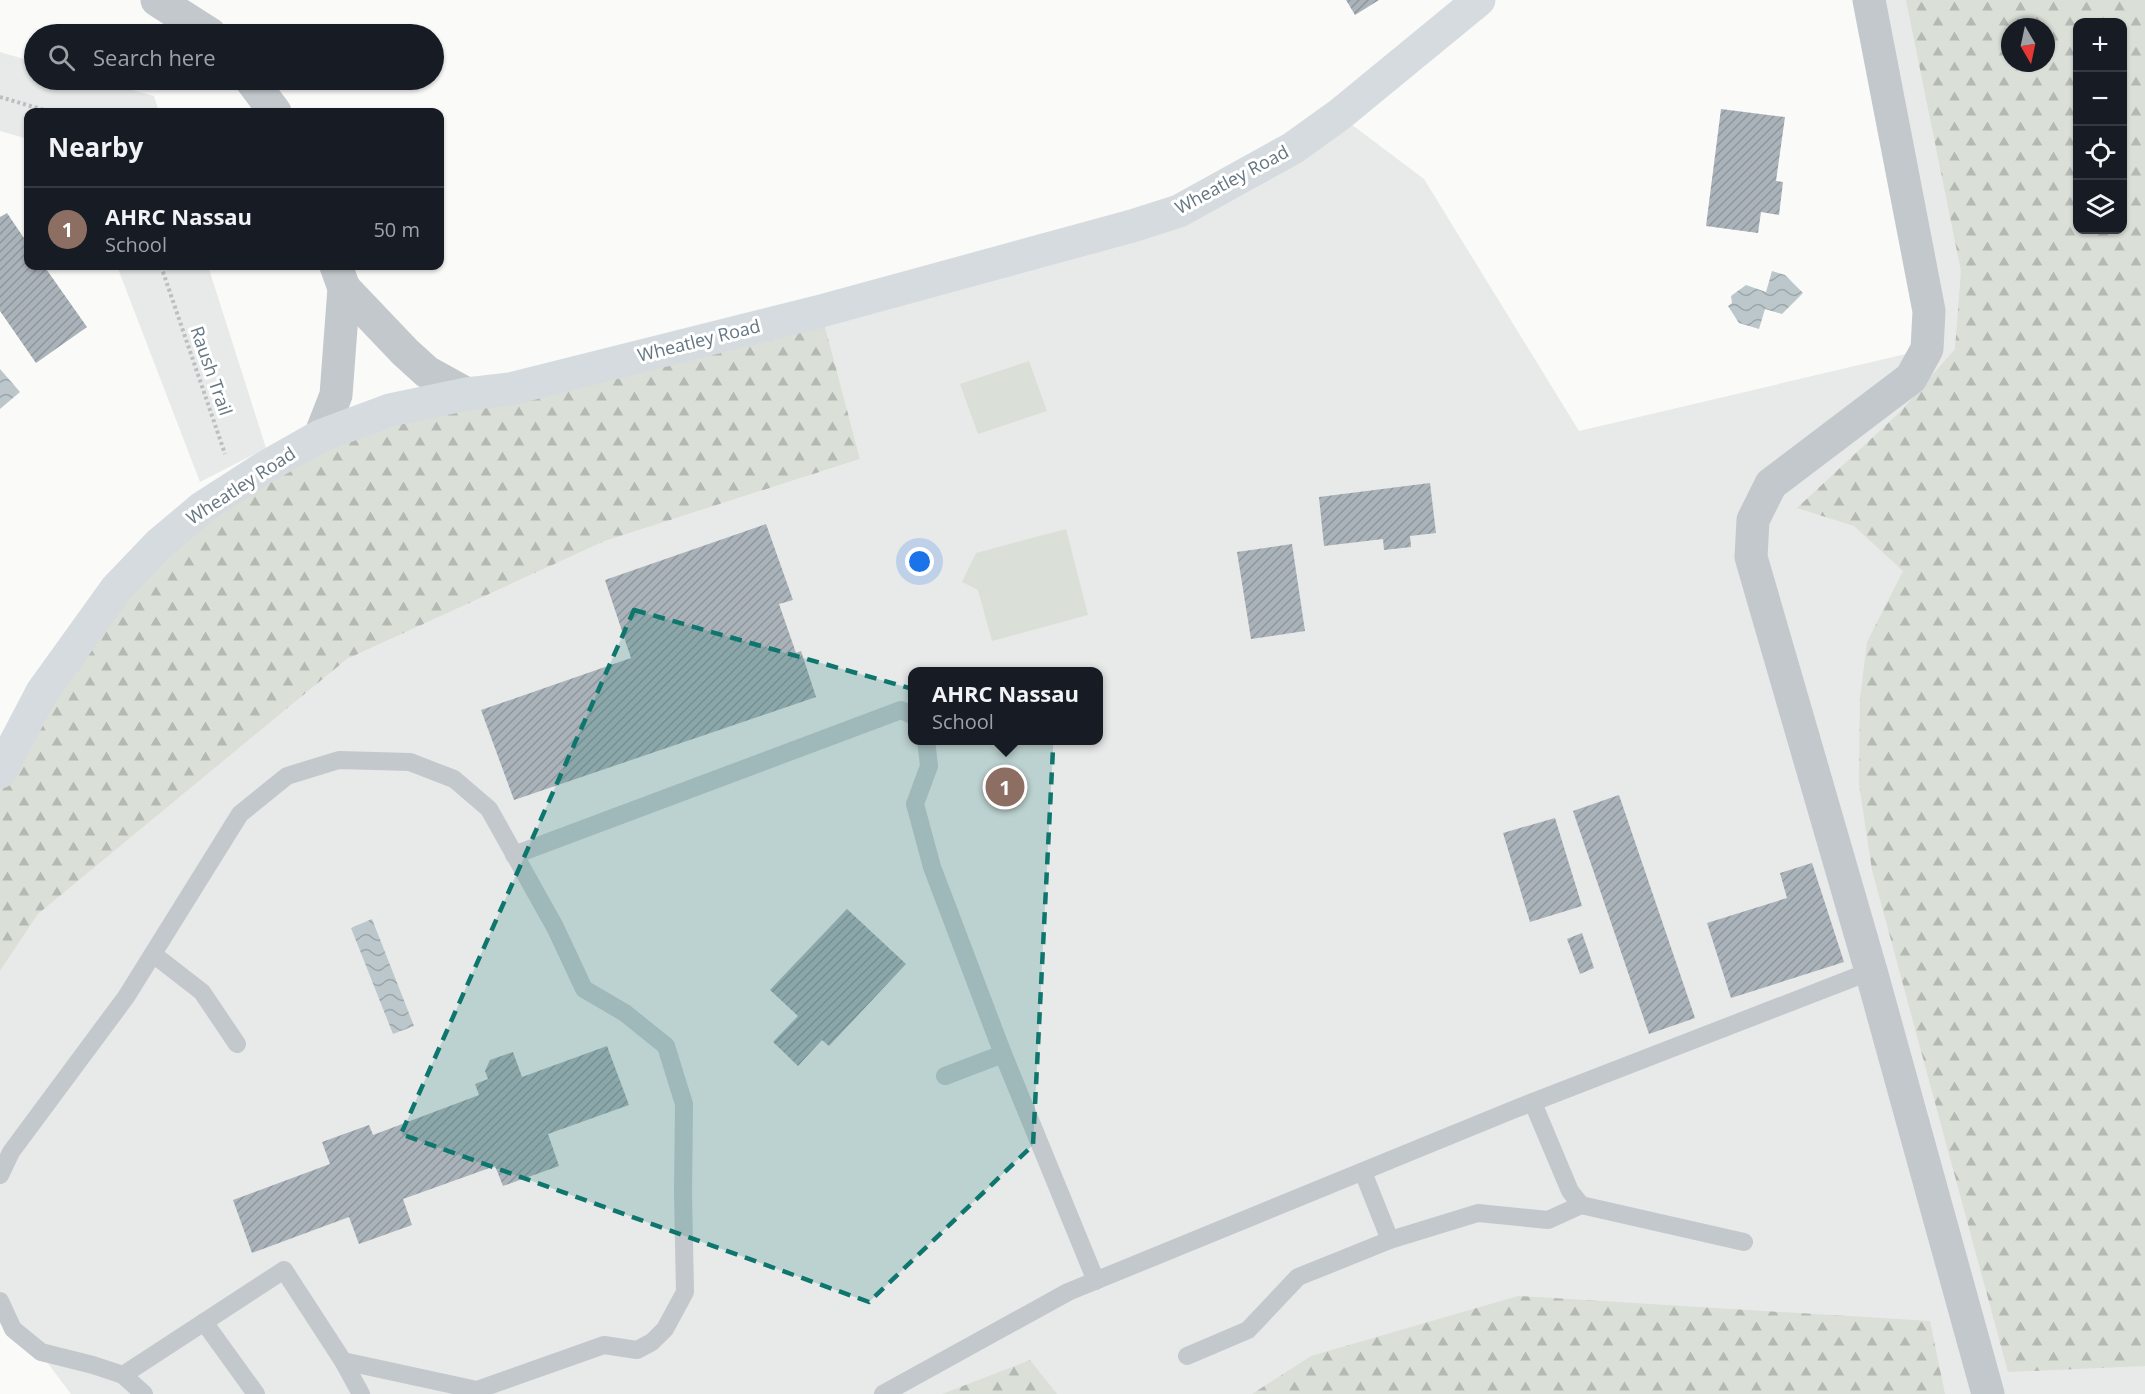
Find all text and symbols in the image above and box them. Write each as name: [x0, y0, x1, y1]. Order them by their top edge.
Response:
north arrow: [2001, 18, 2055, 72]
map controls: [2073, 18, 2127, 234]
button: +: [2073, 18, 2127, 72]
search box: [24, 24, 444, 90]
icon: search: [45, 41, 78, 74]
text: Search here: [93, 42, 216, 72]
button: −: [2073, 72, 2127, 126]
button: locate: [2073, 126, 2127, 180]
text: Nearby: [48, 129, 143, 165]
street label: Wheatley Road: [1170, 139, 1293, 219]
button: layers: [2073, 180, 2127, 234]
text: AHRC Nassau: [105, 201, 252, 231]
text: 1: [62, 216, 73, 243]
text: 50 m: [373, 216, 420, 243]
text: School: [105, 231, 167, 258]
street label: Wheatley Road: [635, 313, 763, 367]
street label: Raush Trail: [185, 323, 238, 418]
street label: Wheatley Road: [181, 441, 300, 529]
your location: [905, 547, 934, 576]
popup: [908, 667, 1103, 745]
text: AHRC Nassau: [932, 678, 1079, 708]
text: School: [932, 708, 994, 735]
pin: 1: [986, 764, 1024, 810]

